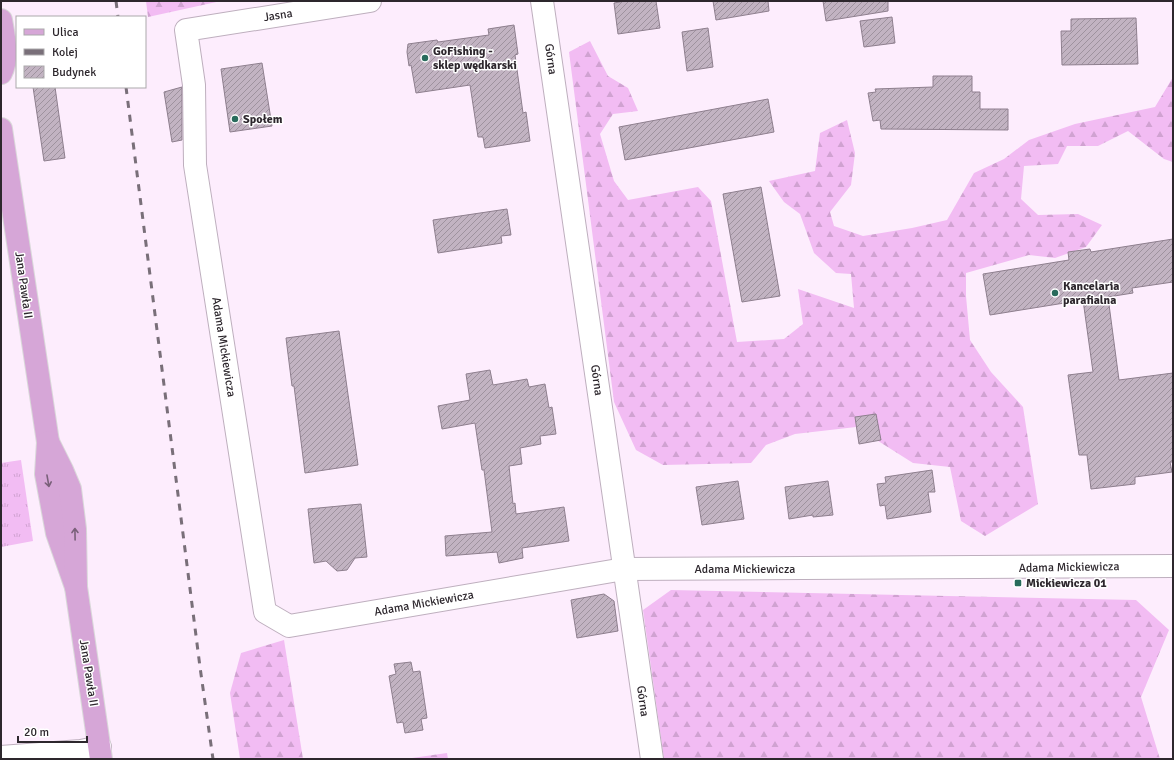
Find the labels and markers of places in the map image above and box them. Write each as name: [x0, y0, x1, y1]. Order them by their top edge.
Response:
place label: GoFishing - sklep wędkarski: [433, 44, 517, 73]
marker: GoFishing - sklep wędkarski: [420, 53, 430, 63]
place label: Społem: [243, 112, 283, 127]
marker: Społem: [230, 114, 240, 124]
place label: Kancelaria parafialna: [1063, 279, 1119, 308]
marker: Kancelaria parafialna: [1050, 288, 1060, 298]
place label: Mickiewicza 01: [1026, 576, 1107, 591]
marker: Mickiewicza 01: [1013, 578, 1023, 588]

